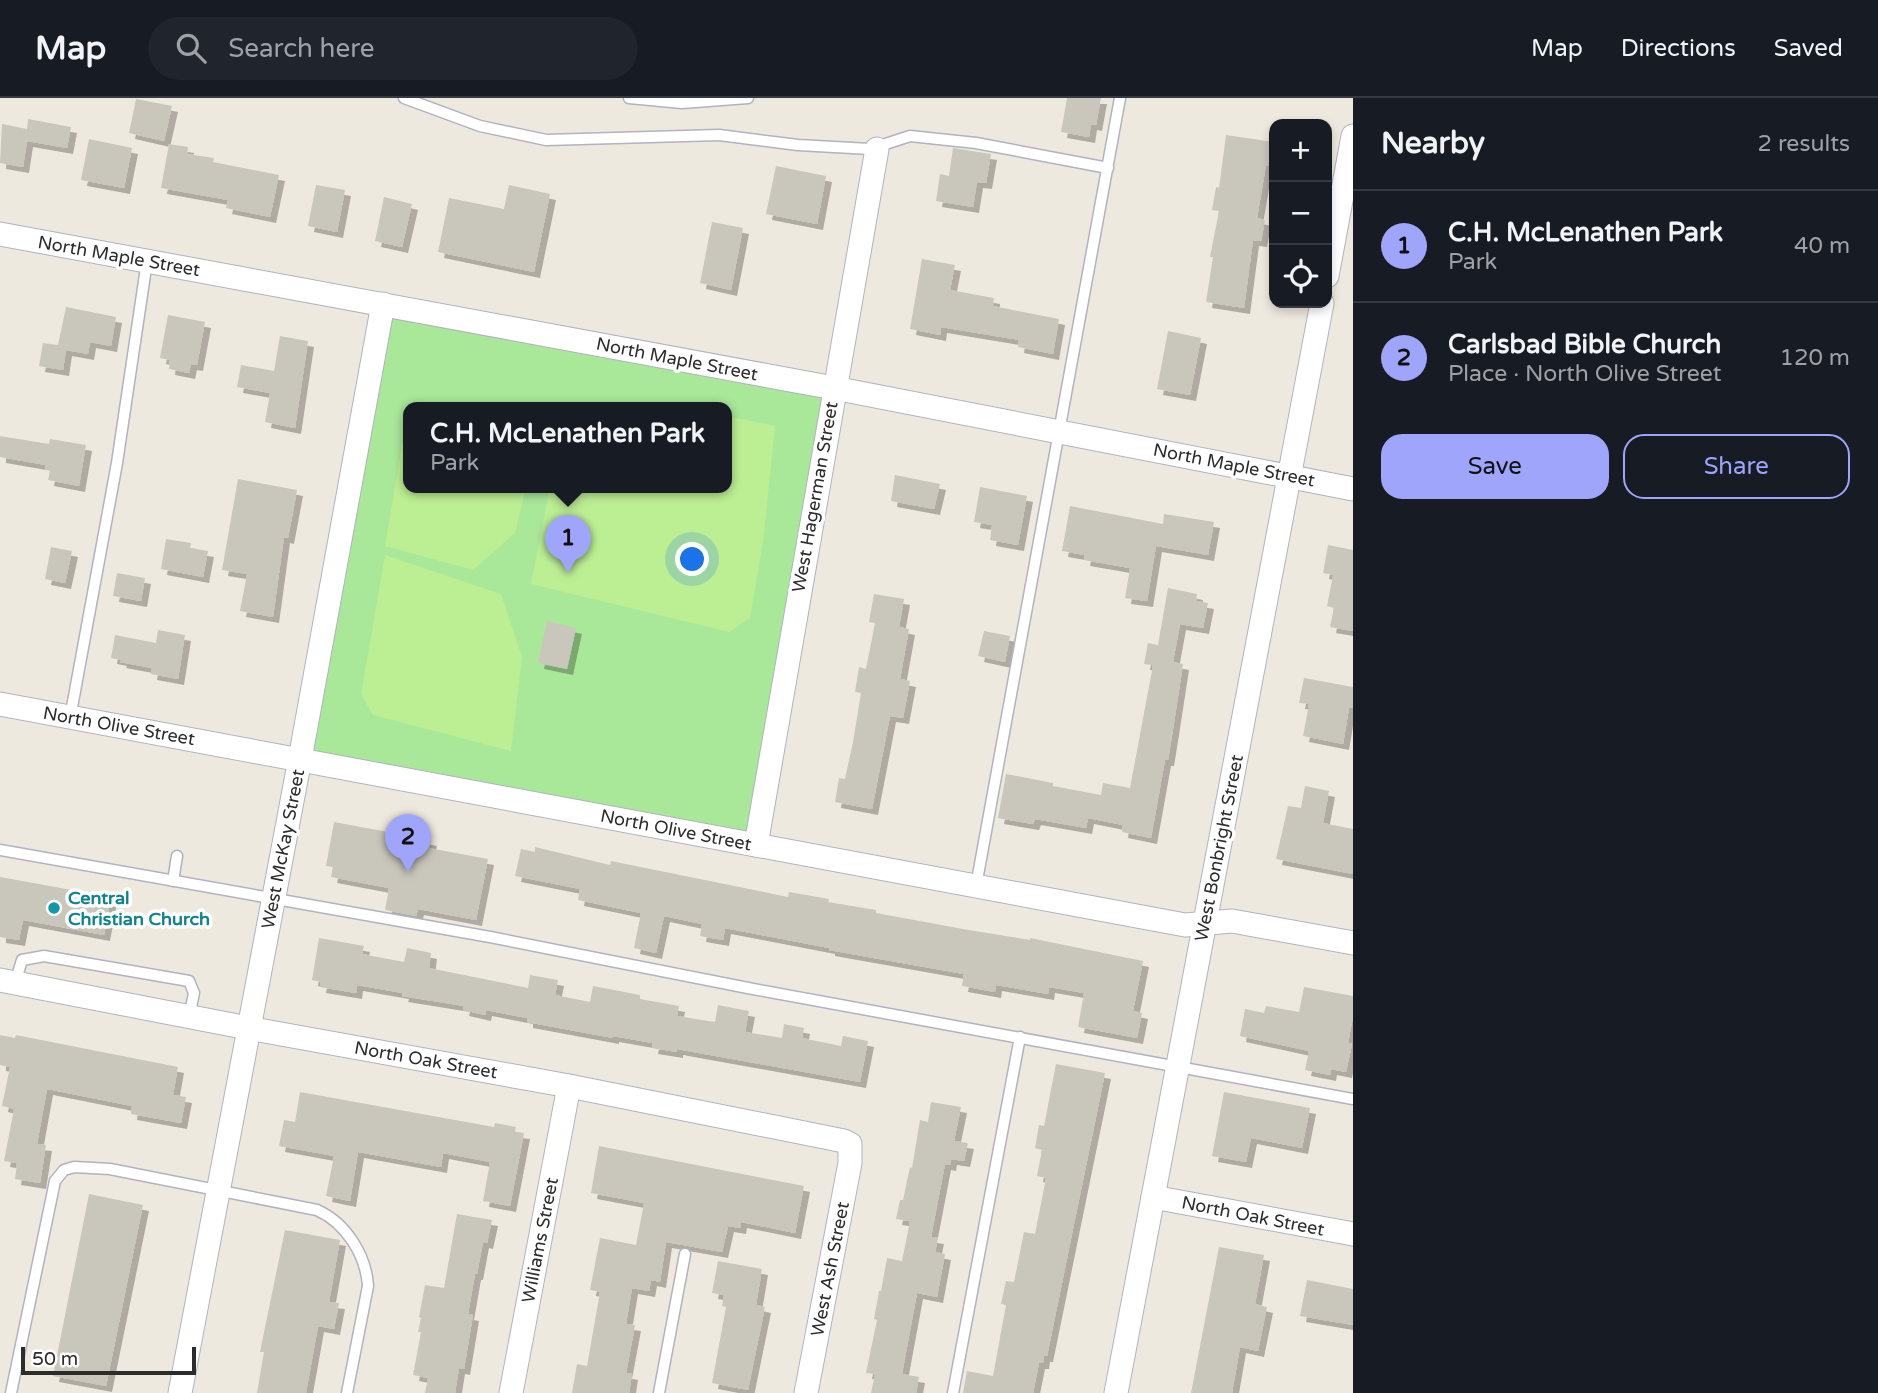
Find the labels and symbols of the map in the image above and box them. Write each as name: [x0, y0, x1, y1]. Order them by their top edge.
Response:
street label: North Maple Street: [36, 231, 202, 281]
street label: North Maple Street: [594, 333, 760, 385]
street label: West Hagerman Street: [787, 400, 843, 594]
street label: North Maple Street: [1151, 439, 1317, 491]
pin: 1: [545, 515, 591, 573]
your location: [675, 542, 709, 576]
street label: North Olive Street: [41, 702, 197, 750]
street label: West Bonbright Street: [1190, 753, 1248, 943]
street label: West McKay Street: [257, 767, 309, 931]
street label: North Olive Street: [598, 805, 754, 855]
pin: 2: [385, 814, 431, 872]
place label: Central Christian Church: [68, 887, 210, 930]
marker: Central Christian Church: [46, 900, 62, 916]
street label: North Oak Street: [353, 1037, 499, 1083]
street label: Williams Street: [517, 1175, 563, 1305]
street label: North Oak Street: [1180, 1191, 1326, 1241]
street label: West Ash Street: [806, 1200, 854, 1338]
scale bar: [21, 1344, 196, 1376]

